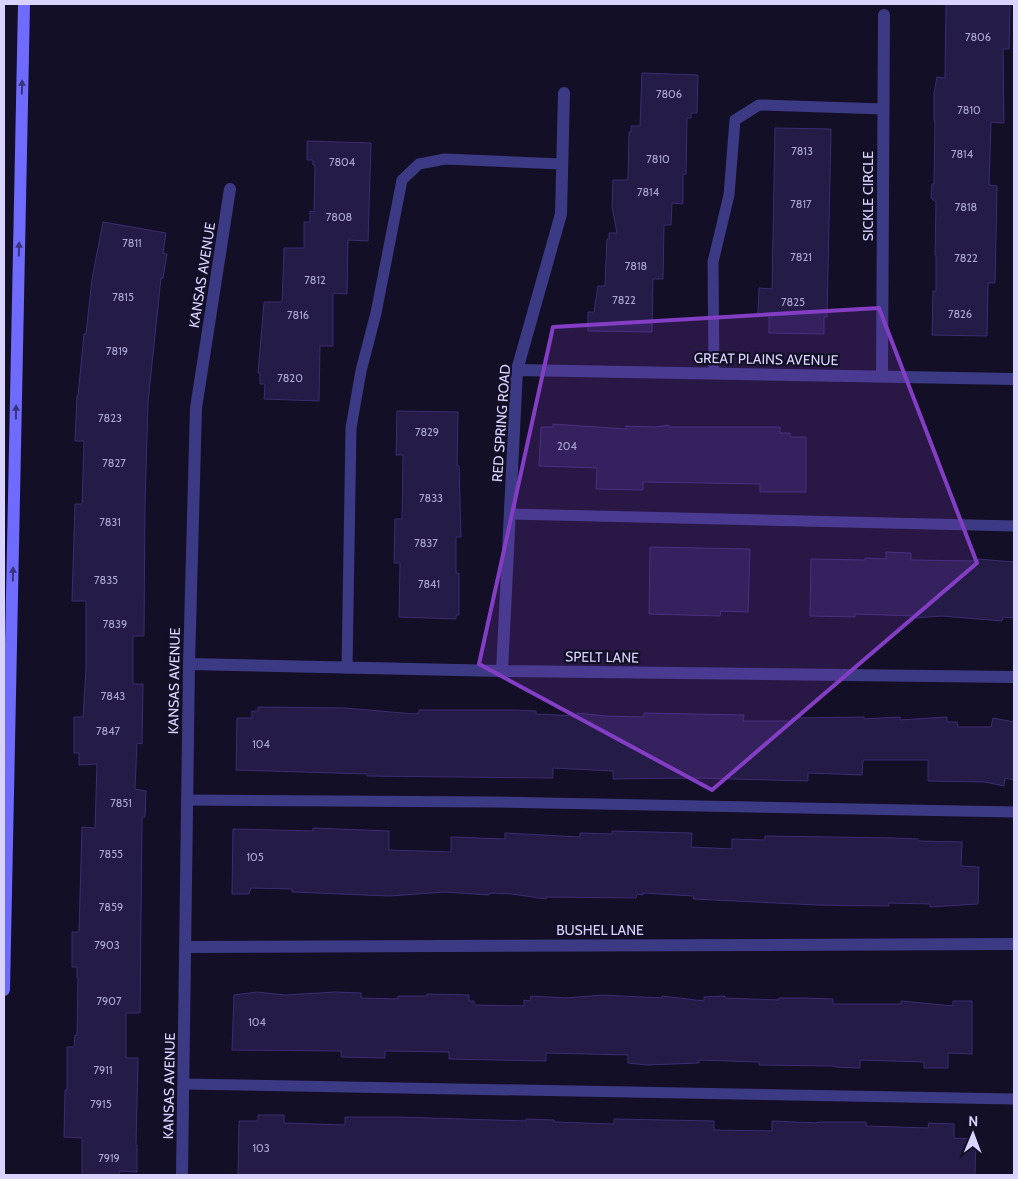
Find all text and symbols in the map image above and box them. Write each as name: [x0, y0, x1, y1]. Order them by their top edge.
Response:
house number: 7806: [965, 30, 991, 44]
one-way arrow: [18, 78, 26, 94]
house number: 7806: [656, 87, 682, 101]
house number: 7810: [957, 103, 981, 117]
house number: 7813: [791, 144, 813, 158]
house number: 7814: [951, 147, 974, 161]
street label: SICKLE CIRCLE: [859, 151, 877, 241]
house number: 7810: [646, 152, 670, 166]
house number: 7804: [329, 155, 356, 169]
house number: 7814: [637, 185, 660, 199]
house number: 7817: [790, 197, 812, 211]
house number: 7818: [955, 200, 977, 214]
house number: 7808: [326, 210, 352, 224]
street label: KANSAS AVENUE: [185, 221, 219, 329]
house number: 7811: [122, 236, 142, 250]
one-way arrow: [15, 241, 23, 257]
house number: 7821: [790, 250, 812, 264]
house number: 7822: [954, 251, 978, 265]
house number: 7818: [625, 259, 647, 273]
house number: 7812: [304, 273, 326, 287]
house number: 7815: [112, 290, 134, 304]
house number: 7822: [612, 293, 636, 307]
house number: 7825: [781, 295, 805, 309]
house number: 7826: [948, 307, 972, 321]
house number: 7816: [287, 308, 309, 322]
house number: 7819: [106, 344, 128, 358]
street label: GREAT PLAINS AVENUE: [694, 349, 839, 369]
street label: RED SPRING ROAD: [488, 364, 514, 482]
house number: 7820: [277, 371, 303, 385]
one-way arrow: [12, 403, 20, 419]
house number: 7823: [98, 411, 122, 425]
house number: 7829: [415, 425, 439, 439]
house number: 204: [557, 439, 578, 453]
house number: 7827: [102, 456, 126, 470]
house number: 7833: [419, 491, 443, 505]
house number: 7831: [99, 515, 121, 529]
house number: 7837: [414, 536, 438, 550]
one-way arrow: [9, 566, 17, 582]
house number: 7835: [94, 573, 118, 587]
house number: 7841: [418, 577, 440, 591]
house number: 7839: [103, 617, 127, 631]
street label: KANSAS AVENUE: [164, 627, 184, 734]
street label: SPELT LANE: [565, 647, 639, 667]
house number: 7843: [101, 689, 125, 703]
house number: 7847: [96, 724, 121, 738]
house number: 104: [252, 737, 270, 751]
house number: 7851: [110, 796, 132, 810]
house number: 7855: [99, 847, 123, 861]
house number: 105: [246, 850, 264, 864]
house number: 7859: [99, 900, 123, 914]
street label: BUSHEL LANE: [556, 921, 644, 939]
house number: 7903: [94, 938, 120, 952]
house number: 7907: [97, 994, 122, 1008]
house number: 104: [248, 1015, 266, 1029]
street label: KANSAS AVENUE: [159, 1032, 179, 1139]
house number: 7911: [94, 1063, 112, 1077]
house number: 7915: [90, 1097, 112, 1111]
north arrow: [948, 1109, 998, 1159]
text: N: [968, 1112, 978, 1130]
house number: 103: [252, 1141, 270, 1155]
house number: 7919: [98, 1151, 120, 1165]

